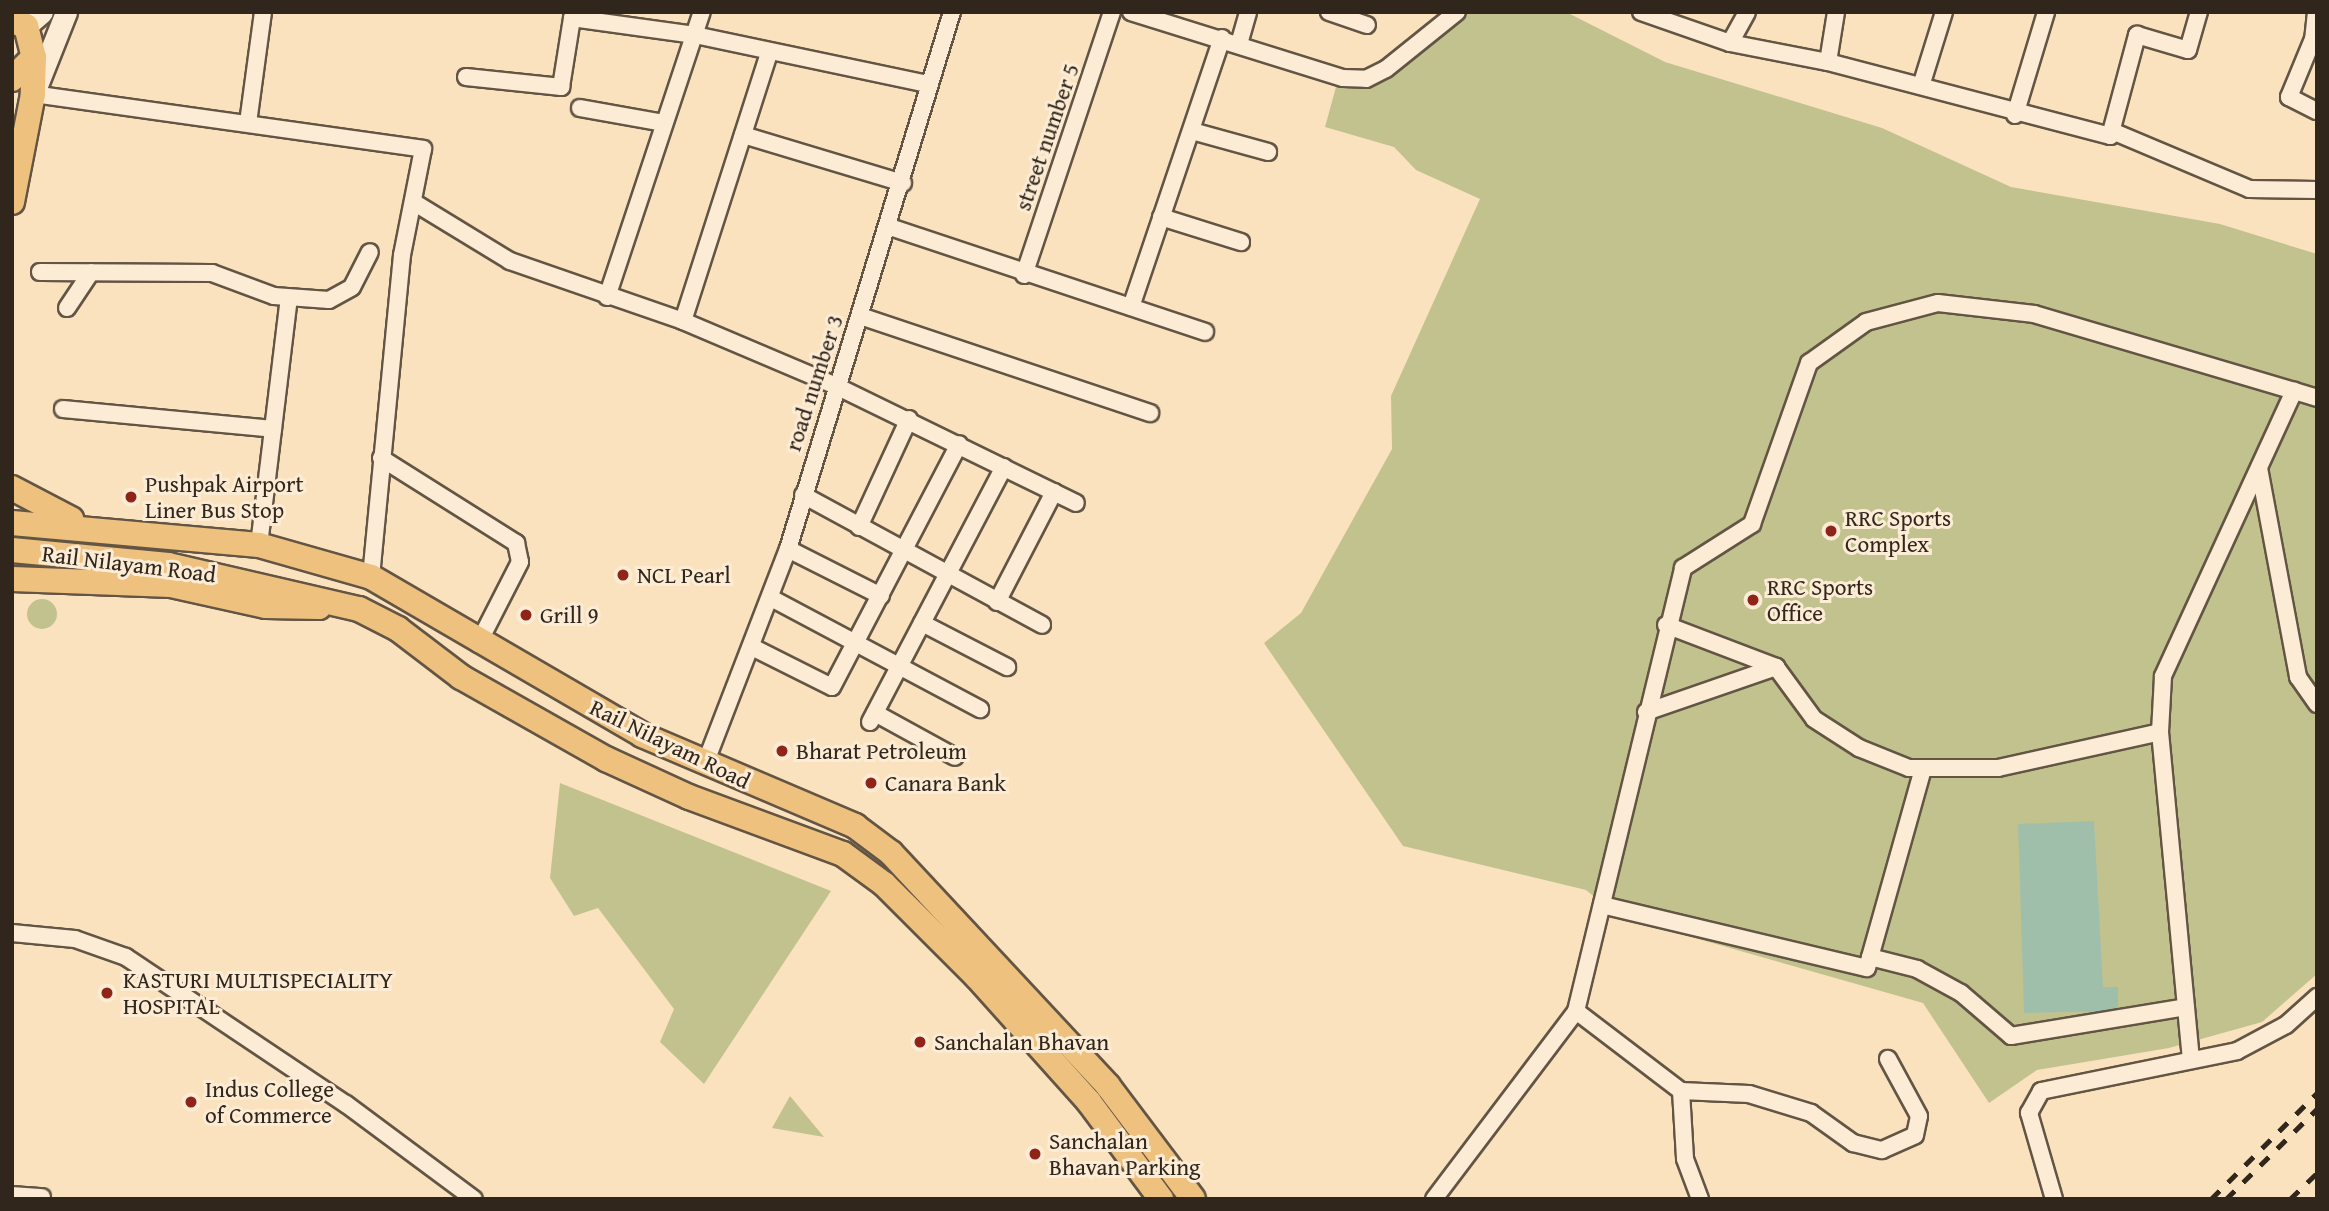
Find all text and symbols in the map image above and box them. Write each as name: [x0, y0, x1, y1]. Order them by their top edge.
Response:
street label: street number 5: [1009, 60, 1085, 214]
street label: road number 3: [779, 311, 849, 455]
place label: Pushpak Airport Liner Bus Stop: [145, 470, 304, 524]
marker: Pushpak Airport Liner Bus Stop: [123, 489, 139, 505]
place label: RRC Sports Complex: [1845, 504, 1951, 558]
marker: RRC Sports Complex: [1823, 523, 1839, 539]
street label: Rail Nilayam Road: [41, 540, 217, 588]
place label: NCL Pearl: [637, 561, 731, 589]
marker: NCL Pearl: [615, 567, 631, 583]
place label: RRC Sports Office: [1767, 573, 1873, 627]
marker: RRC Sports Office: [1745, 592, 1761, 608]
place label: Grill 9: [540, 601, 599, 629]
marker: Grill 9: [518, 607, 534, 623]
street label: Rail Nilayam Road: [585, 693, 755, 795]
place label: Bharat Petroleum: [796, 737, 967, 765]
marker: Bharat Petroleum: [774, 743, 790, 759]
place label: Canara Bank: [885, 769, 1006, 797]
marker: Canara Bank: [863, 775, 879, 791]
place label: KASTURI MULTISPECIALITY HOSPITAL: [123, 966, 393, 1020]
marker: KASTURI MULTISPECIALITY HOSPITAL: [97, 983, 117, 1003]
place label: Sanchalan Bhavan: [934, 1028, 1109, 1056]
marker: Sanchalan Bhavan: [912, 1034, 928, 1050]
place label: Indus College of Commerce: [205, 1075, 334, 1129]
marker: Indus College of Commerce: [183, 1094, 199, 1110]
place label: Sanchalan Bhavan Parking: [1049, 1127, 1201, 1181]
marker: Sanchalan Bhavan Parking: [1027, 1146, 1043, 1162]

